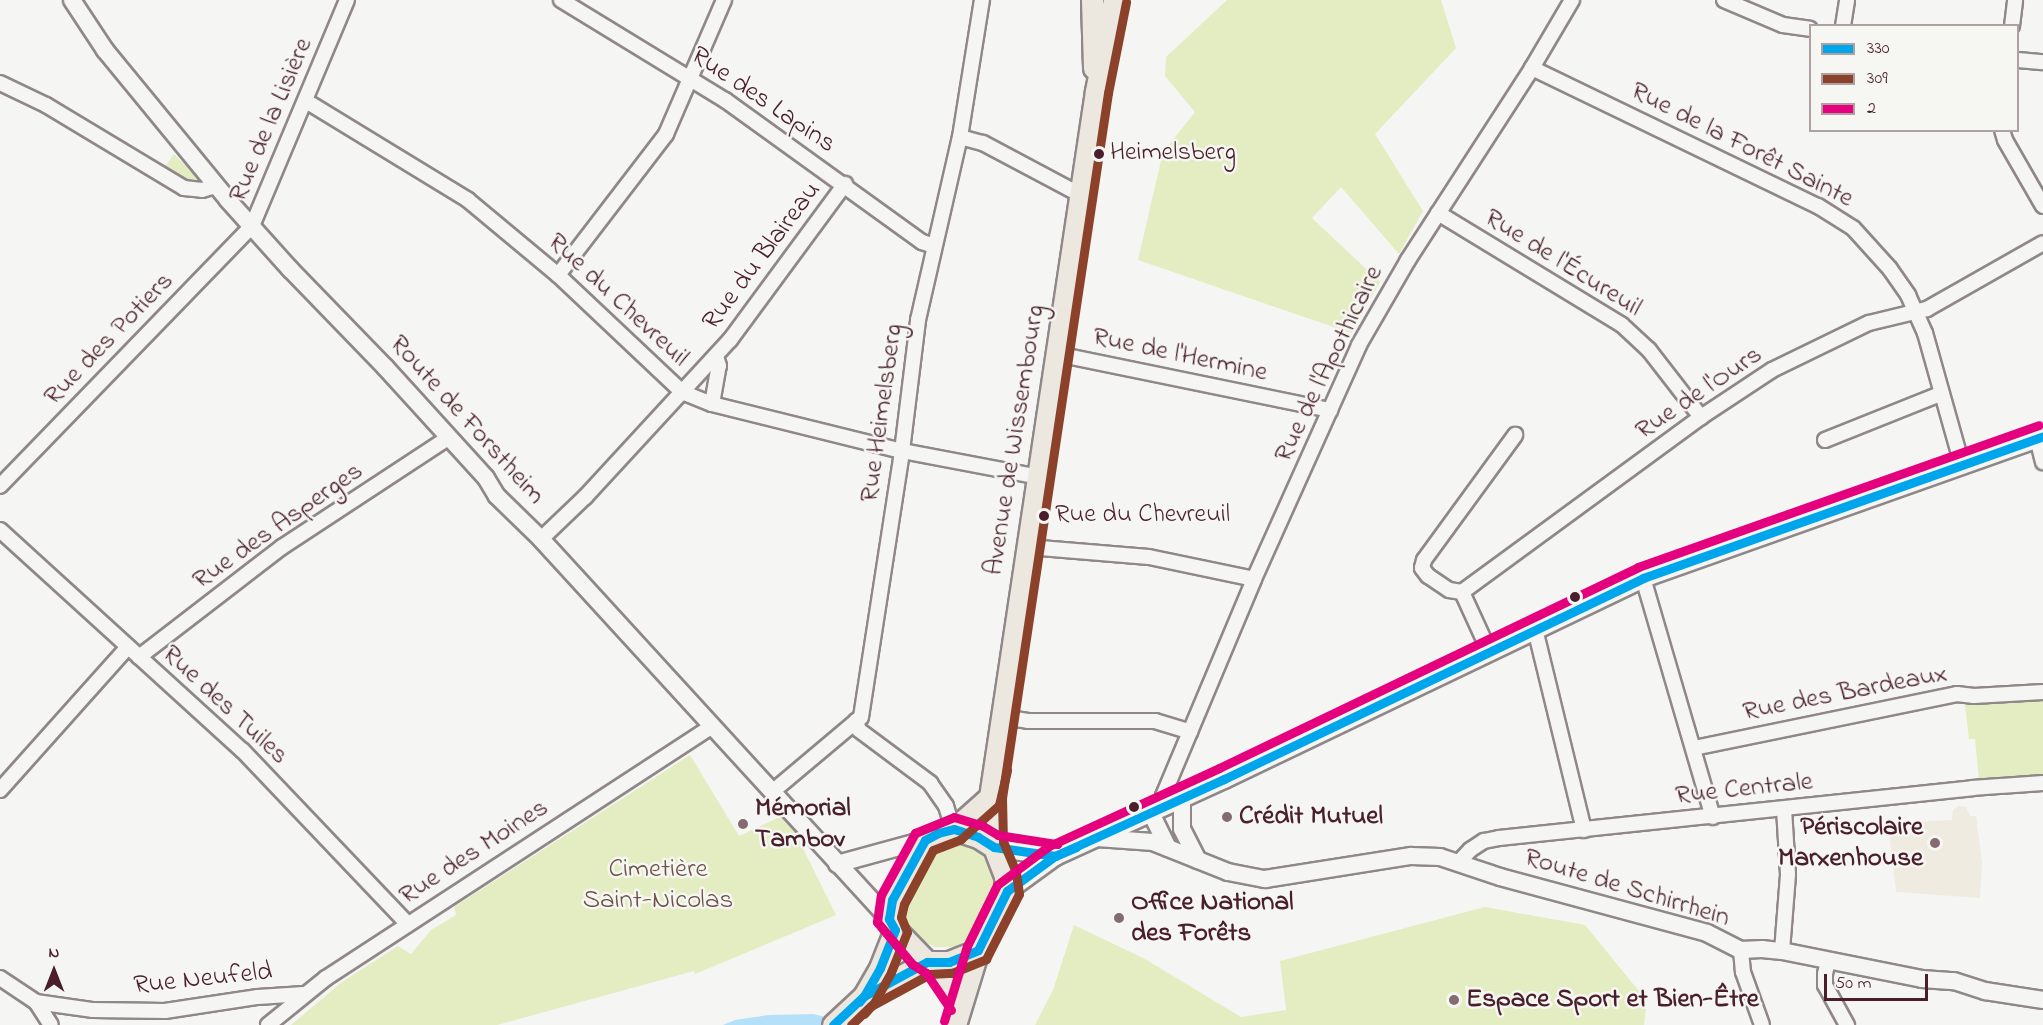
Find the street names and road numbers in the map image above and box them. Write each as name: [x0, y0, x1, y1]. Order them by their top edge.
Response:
street label: Rue de la Lisière: [222, 33, 320, 207]
street label: Rue des Lapins: [684, 40, 842, 160]
street label: Rue de la Forêt Sainte: [1625, 75, 1859, 215]
street label: Rue du Blaireau: [696, 175, 828, 337]
street label: Rue de l'Écureuil: [1478, 202, 1648, 324]
street label: Rue du Chevreuil: [540, 226, 696, 374]
street label: Rue de l'Apothicaire: [1267, 260, 1391, 468]
street label: Rue des Potiers: [37, 265, 181, 413]
street label: Avenue de Wissembourg: [978, 302, 1052, 578]
street label: Rue de l'Hermine: [1090, 321, 1270, 389]
street label: Rue Heimelsberg: [853, 322, 911, 504]
street label: Route de Forstheim: [382, 328, 552, 512]
street label: Rue de l'Ours: [1630, 339, 1768, 447]
street label: Rue des Asperges: [187, 455, 369, 597]
street label: Rue des Tuiles: [155, 638, 295, 772]
street label: Rue des Bardeaux: [1740, 657, 1950, 729]
street label: Rue Centrale: [1674, 766, 1814, 812]
street label: Rue des Moines: [393, 792, 555, 912]
street label: Route de Schirrhein: [1520, 841, 1734, 935]
street label: Rue Neufeld: [132, 956, 274, 1002]

